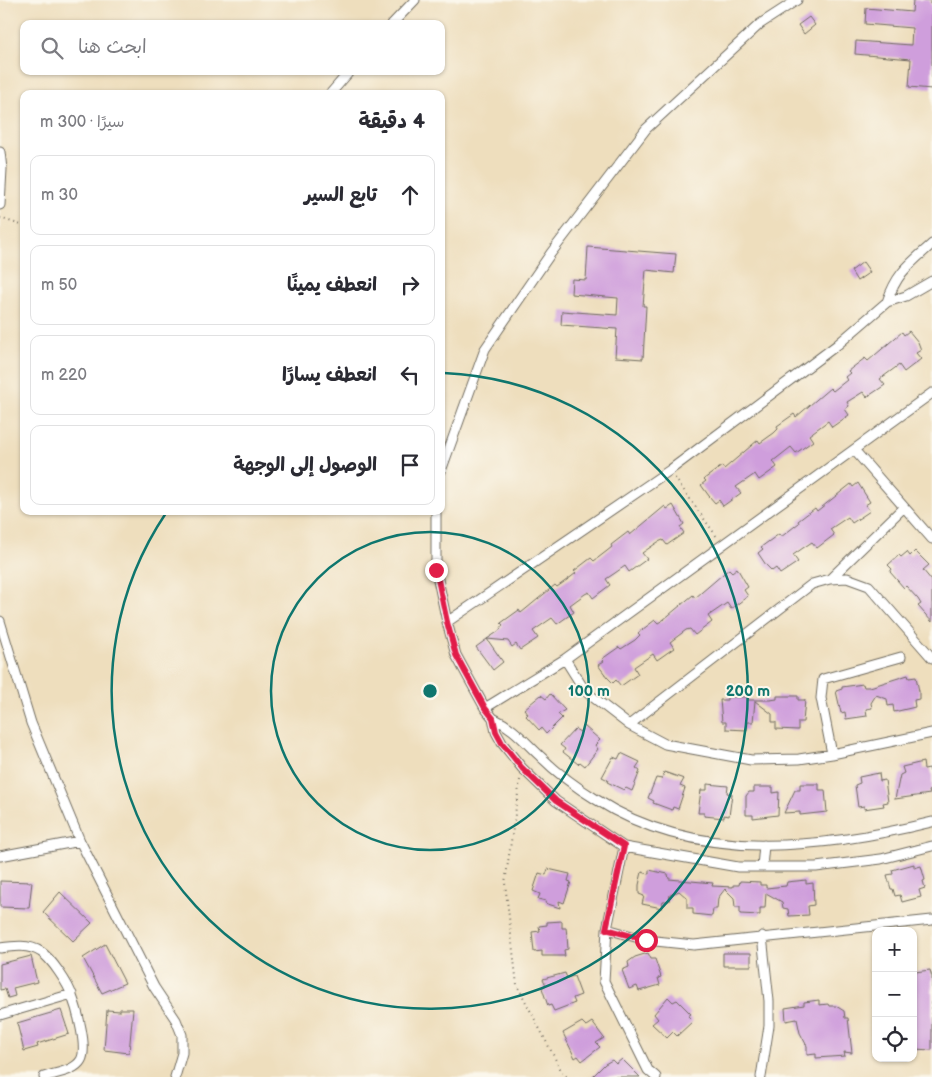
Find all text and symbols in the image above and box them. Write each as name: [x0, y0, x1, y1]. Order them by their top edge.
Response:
search box: [20, 20, 445, 75]
icon: search: [38, 34, 66, 62]
text: ابحث هنا: [78, 36, 147, 59]
text: 4 دقيقة: [359, 109, 425, 134]
text: سيرًا · 300 m: [40, 113, 125, 132]
icon: ahead: [396, 181, 424, 209]
text: تابع السير: [304, 184, 377, 207]
text: 30 m: [41, 186, 78, 205]
icon: right: [396, 271, 424, 299]
text: انعطف يمينًا: [287, 274, 377, 297]
text: 50 m: [41, 276, 77, 295]
icon: left: [396, 361, 424, 389]
text: انعطف يسارًا: [282, 364, 377, 387]
text: 220 m: [41, 366, 87, 385]
icon: arrive: [396, 451, 424, 479]
text: الوصول إلى الوجهة: [233, 454, 377, 477]
route end: [425, 559, 448, 582]
centre of rings: [421, 682, 439, 700]
text: 100 m: [568, 682, 610, 701]
text: 200 m: [726, 682, 770, 701]
map controls: [872, 927, 917, 1062]
button: +: [872, 927, 917, 972]
route start: [635, 929, 658, 952]
button: −: [872, 972, 917, 1017]
button: locate: [872, 1017, 917, 1062]

